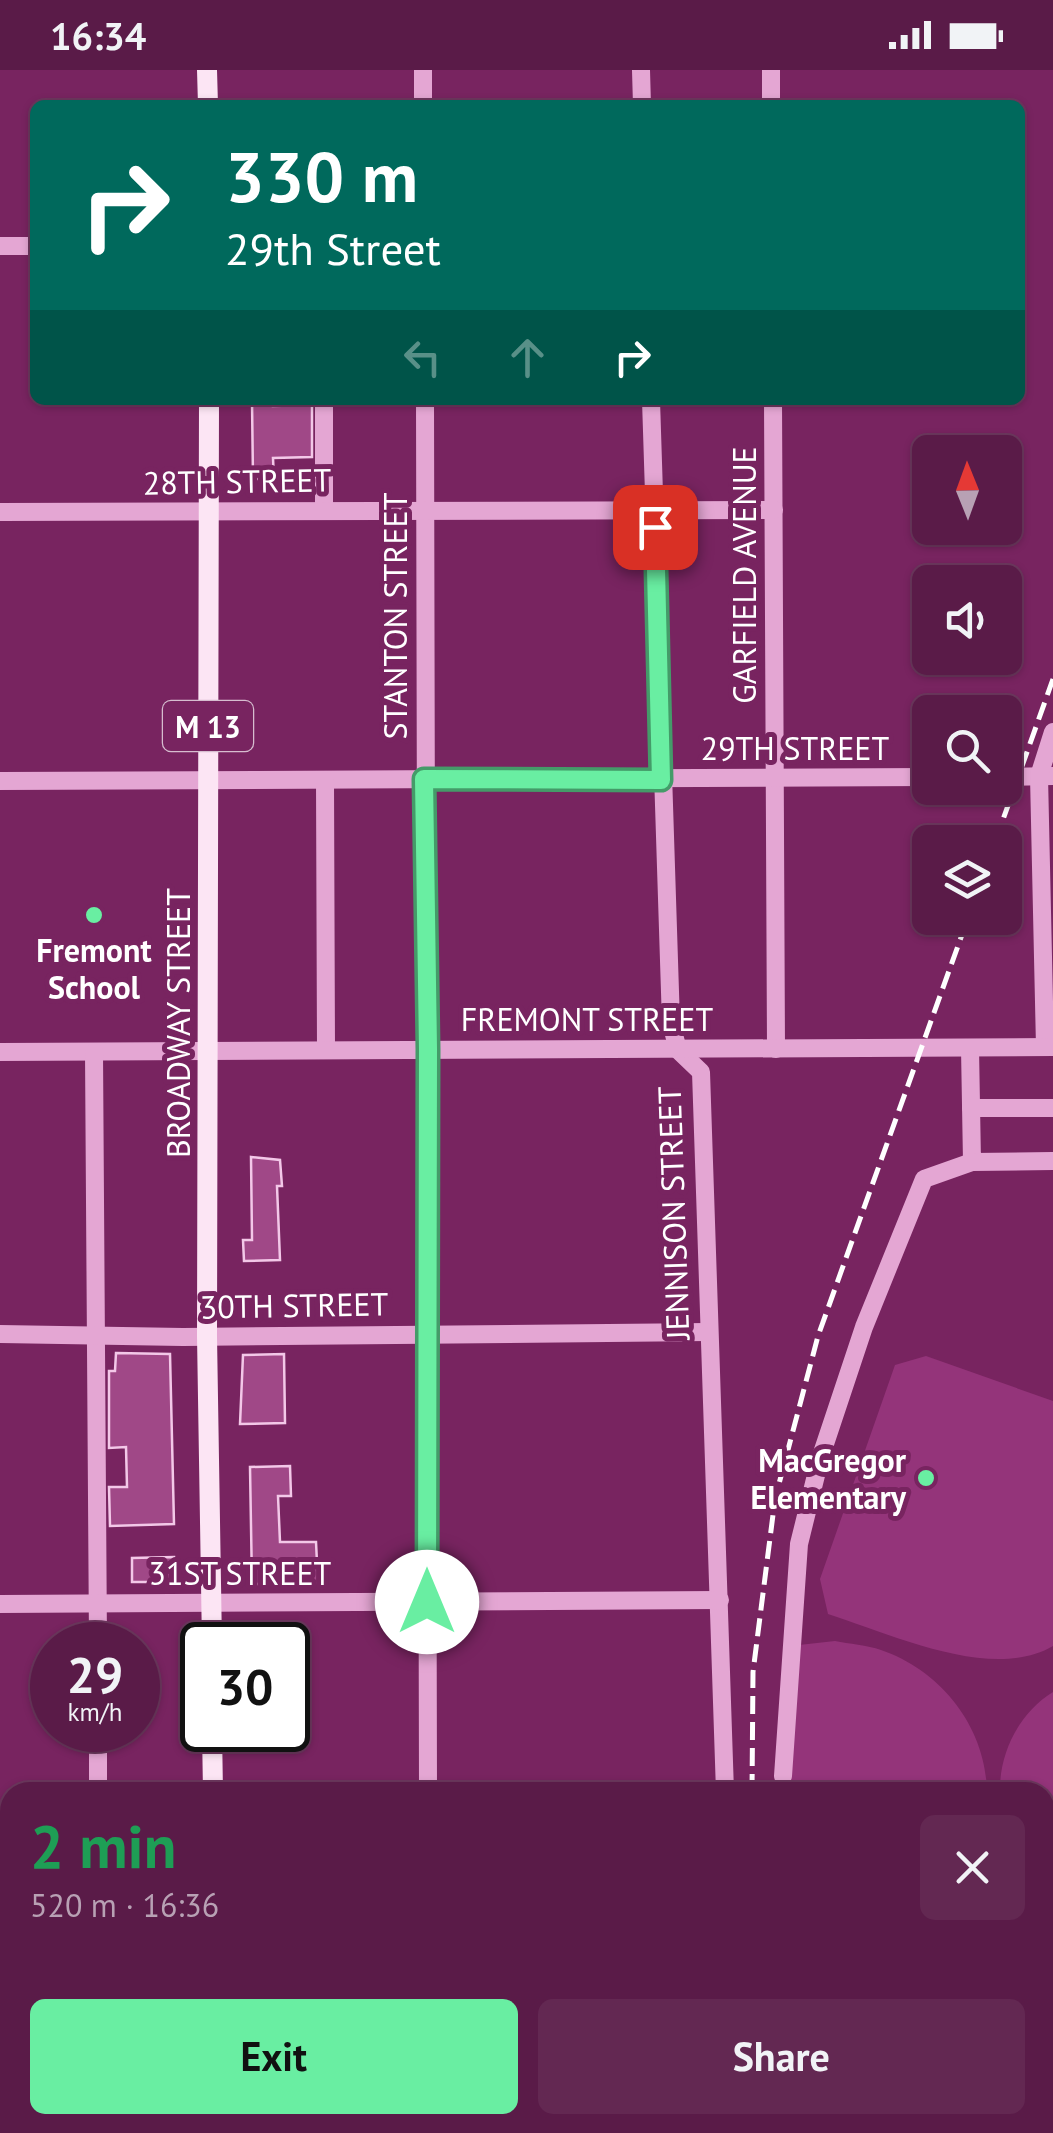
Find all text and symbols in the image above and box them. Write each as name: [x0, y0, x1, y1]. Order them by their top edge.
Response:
text: 16:34: [50, 11, 146, 60]
text: 330 m: [225, 131, 418, 221]
icon: right: [60, 140, 190, 270]
text: 29th Street: [225, 219, 441, 277]
icon: left: [395, 330, 450, 385]
icon: ahead: [500, 330, 555, 385]
icon: right: [605, 330, 660, 385]
north arrow: [912, 435, 1022, 545]
map controls: [912, 435, 1022, 935]
street label: GARFIELD AVENUE: [723, 446, 765, 704]
street label: 28TH STREET: [142, 458, 332, 504]
pin: [613, 485, 698, 570]
street label: STANTON STREET: [374, 492, 416, 739]
icon: arrive: [628, 500, 683, 555]
button: sound: [912, 565, 1022, 675]
button: search: [912, 695, 1022, 805]
road number: M 13: [163, 701, 253, 751]
street label: 29TH STREET: [701, 727, 890, 769]
button: layers: [912, 825, 1022, 935]
street label: BROADWAY STREET: [157, 888, 199, 1158]
marker: Fremont School: [83, 904, 105, 926]
place label: Fremont School: [36, 929, 152, 1008]
street label: FREMONT STREET: [461, 998, 713, 1040]
street label: JENNISON STREET: [648, 1085, 698, 1342]
street label: 30TH STREET: [199, 1282, 389, 1328]
place label: MacGregor Elementary: [751, 1439, 907, 1518]
marker: MacGregor Elementary: [915, 1467, 937, 1489]
position arrow: [375, 1550, 479, 1654]
street label: 31ST STREET: [149, 1552, 332, 1594]
speed limit sign: 30: [180, 1622, 310, 1752]
text: 29: [67, 1642, 123, 1707]
text: km/h: [68, 1696, 122, 1728]
text: 2 min: [30, 1807, 176, 1885]
button: close: [920, 1815, 1025, 1920]
text: 520 m · 16:36: [30, 1884, 219, 1926]
button: Exit: [30, 1999, 518, 2114]
button: Share: [538, 1999, 1025, 2114]

